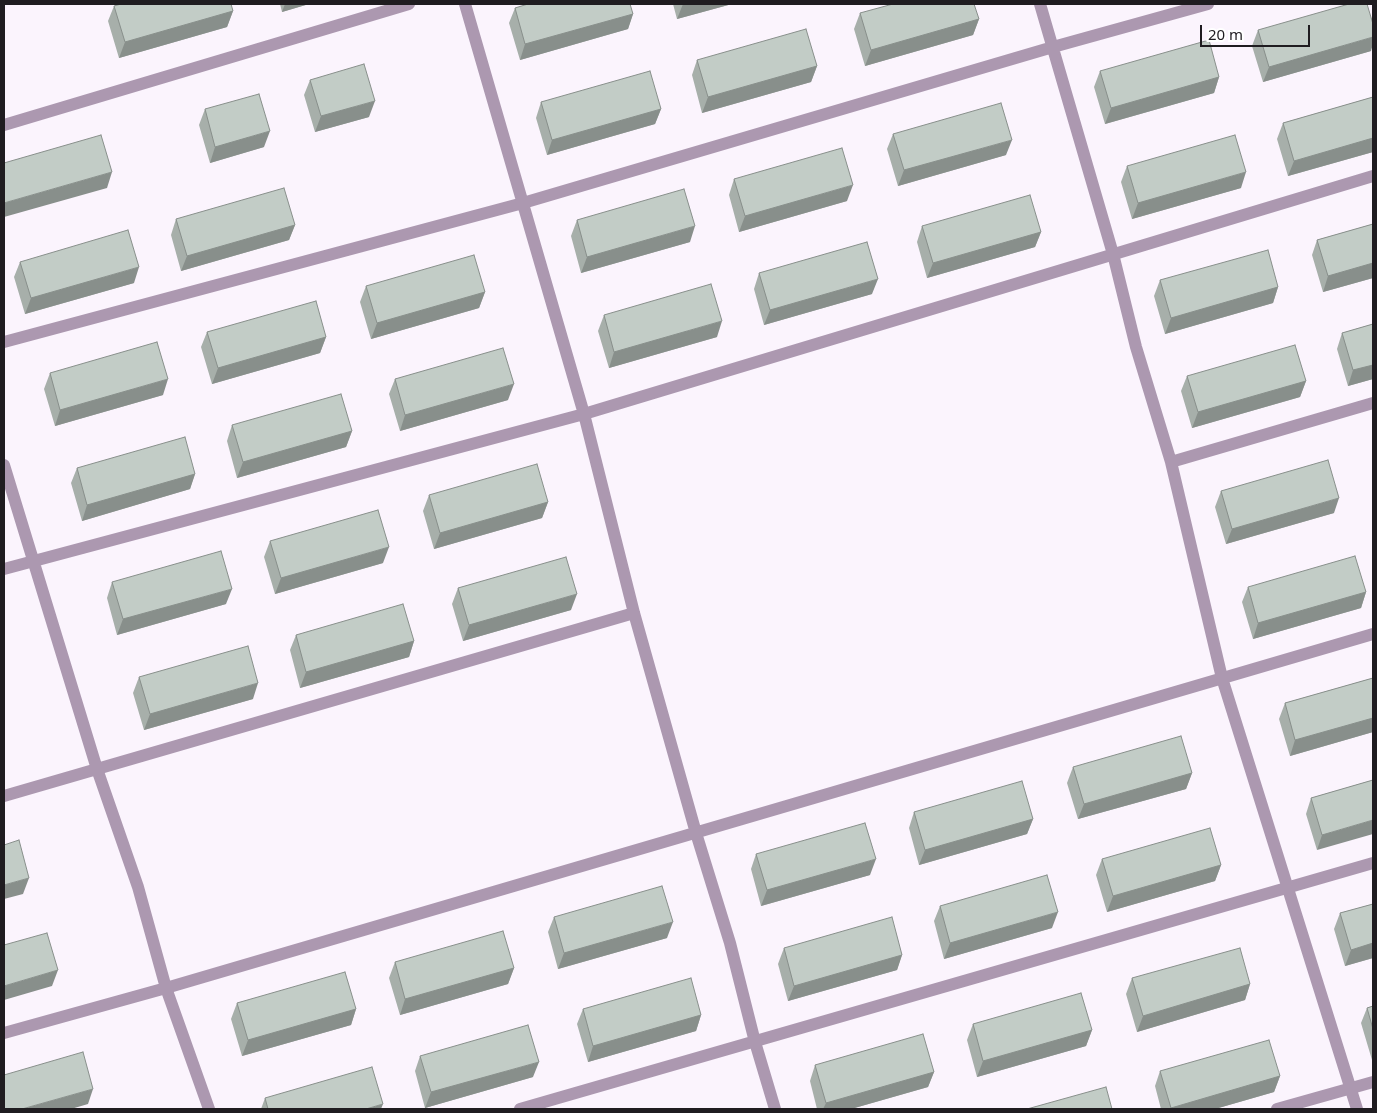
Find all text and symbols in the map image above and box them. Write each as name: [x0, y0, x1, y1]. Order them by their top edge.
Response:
scale bar: [1202, 15, 1312, 47]
text: 20 m: [1208, 24, 1243, 44]

